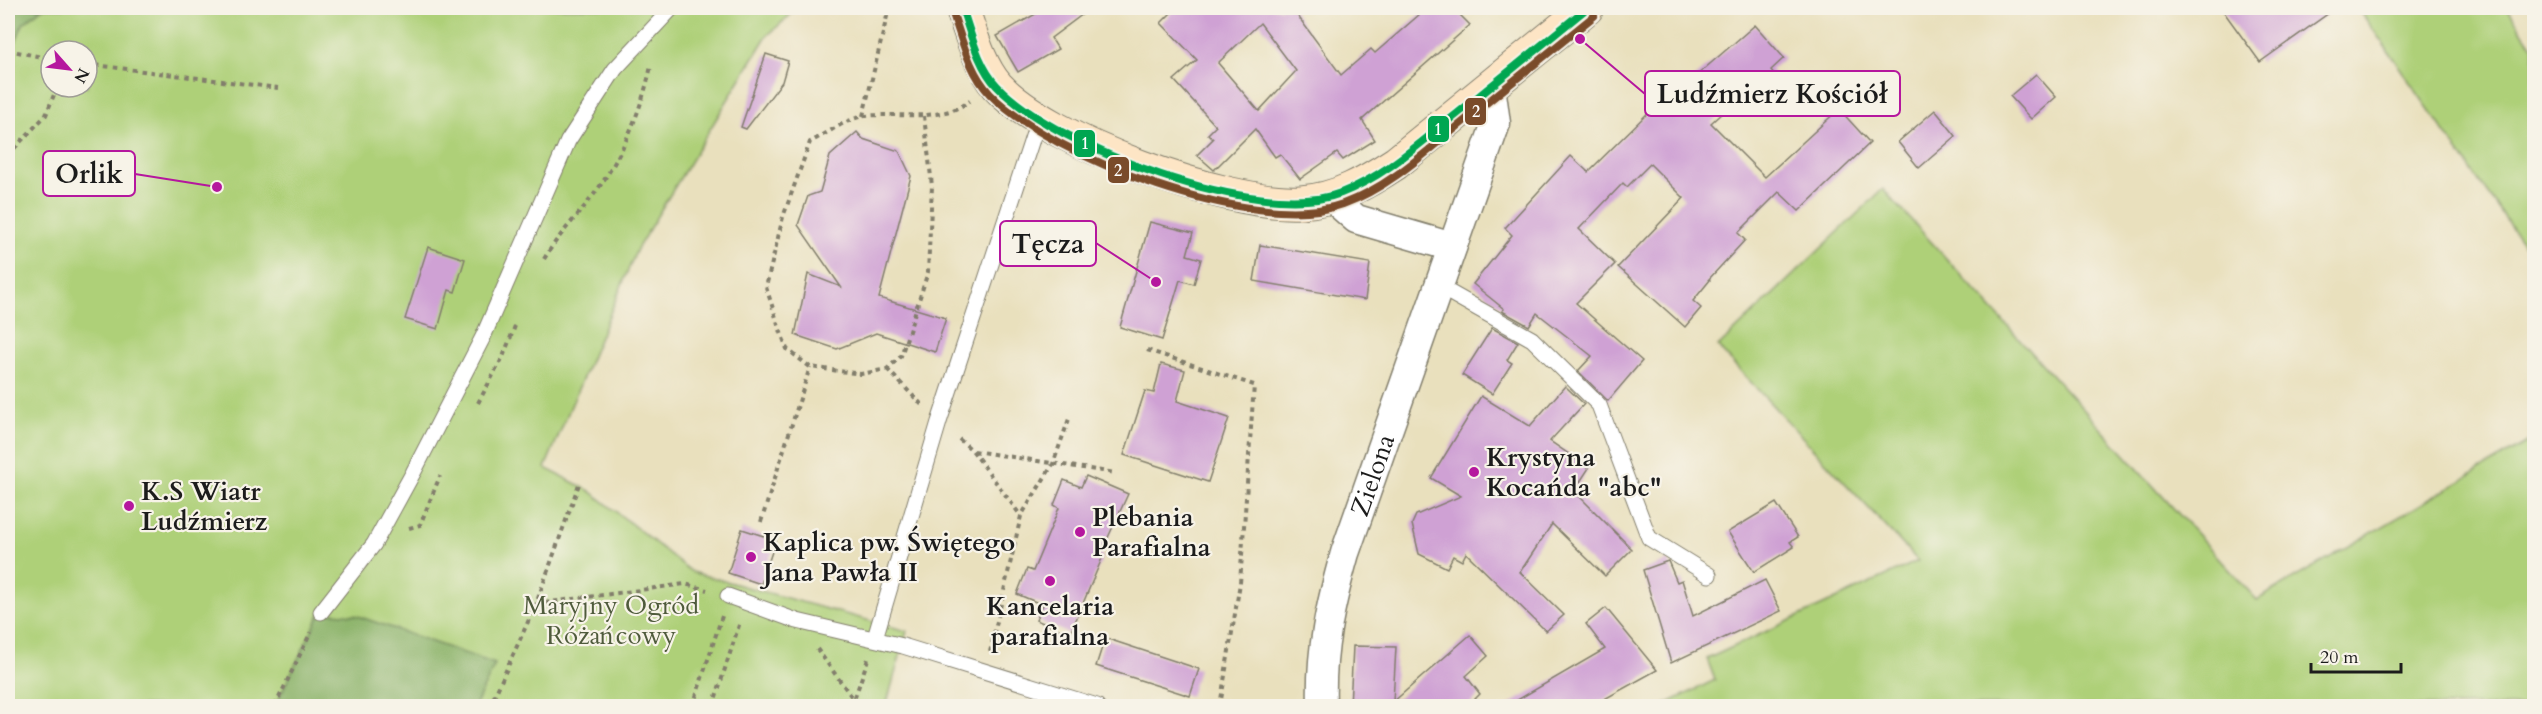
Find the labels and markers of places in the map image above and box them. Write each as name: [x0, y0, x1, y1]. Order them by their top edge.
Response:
callout: Ludźmierz Kościół: [1645, 71, 1900, 116]
callout: Orlik: [43, 151, 135, 196]
callout: Tęcza: [1000, 221, 1096, 266]
place label: Krystyna Kocańda "abc": [1486, 440, 1662, 505]
marker: Krystyna Kocańda "abc": [1467, 465, 1481, 479]
place label: K.S Wiatr Ludźmierz: [141, 474, 268, 539]
marker: K.S Wiatr Ludźmierz: [122, 499, 136, 513]
place label: Plebania Parafialna: [1092, 500, 1211, 565]
place label: Kaplica pw. Świętego Jana Pawła II: [759, 525, 1015, 590]
marker: Plebania Parafialna: [1073, 525, 1087, 539]
marker: Kaplica pw. Świętego Jana Pawła II: [744, 550, 758, 564]
marker: Kancelaria parafialna: [1043, 574, 1057, 588]
place label: Kancelaria parafialna: [986, 589, 1114, 654]

